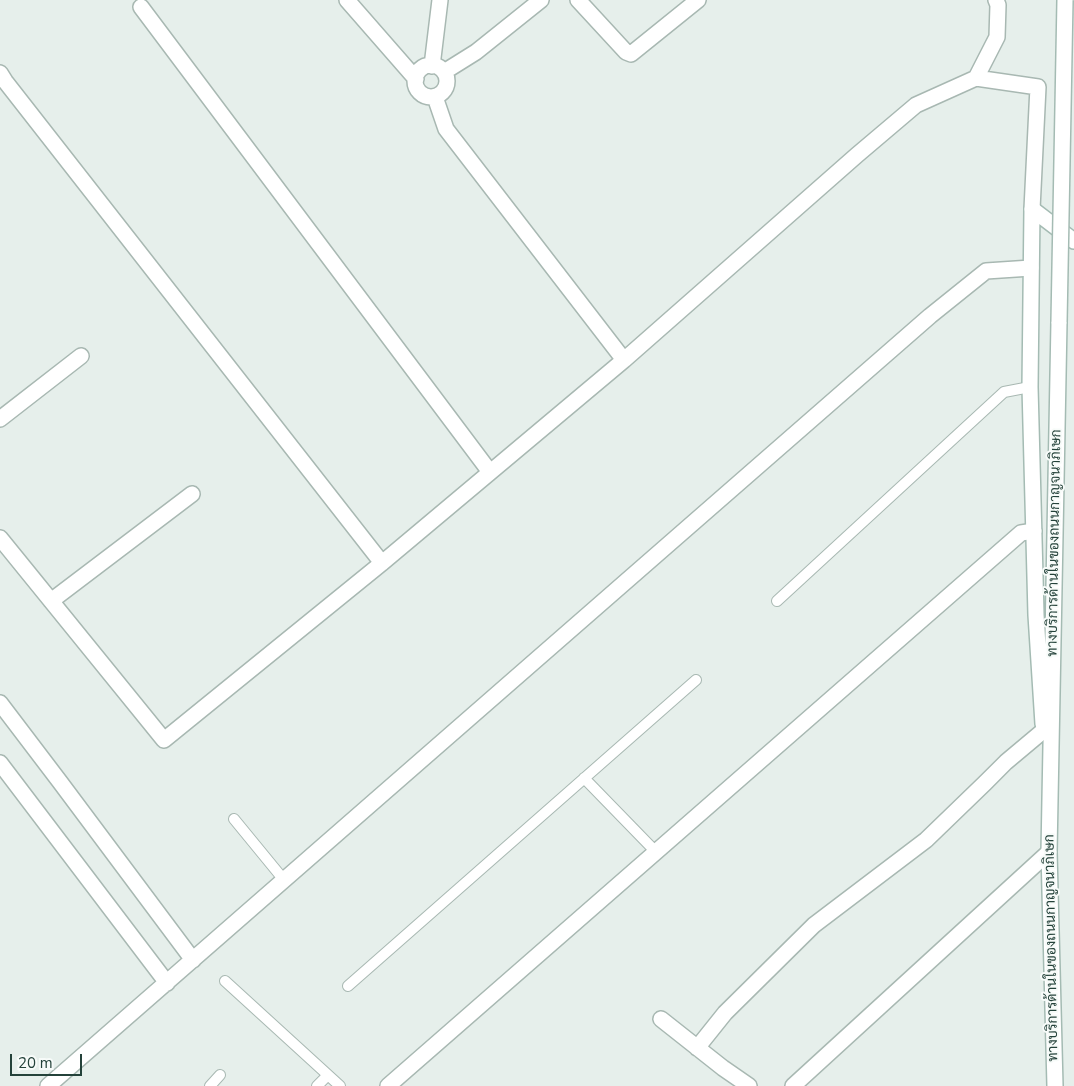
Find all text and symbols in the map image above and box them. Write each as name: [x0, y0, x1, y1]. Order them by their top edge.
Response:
street label: ทางบริการด้านในของถนนกาญจนาภิเษก: [1045, 429, 1065, 657]
street label: ทางบริการด้านในของถนนกาญจนาภิเษก: [1042, 834, 1062, 1062]
scale bar: [12, 1044, 85, 1076]
text: 20 m: [18, 1053, 53, 1073]

